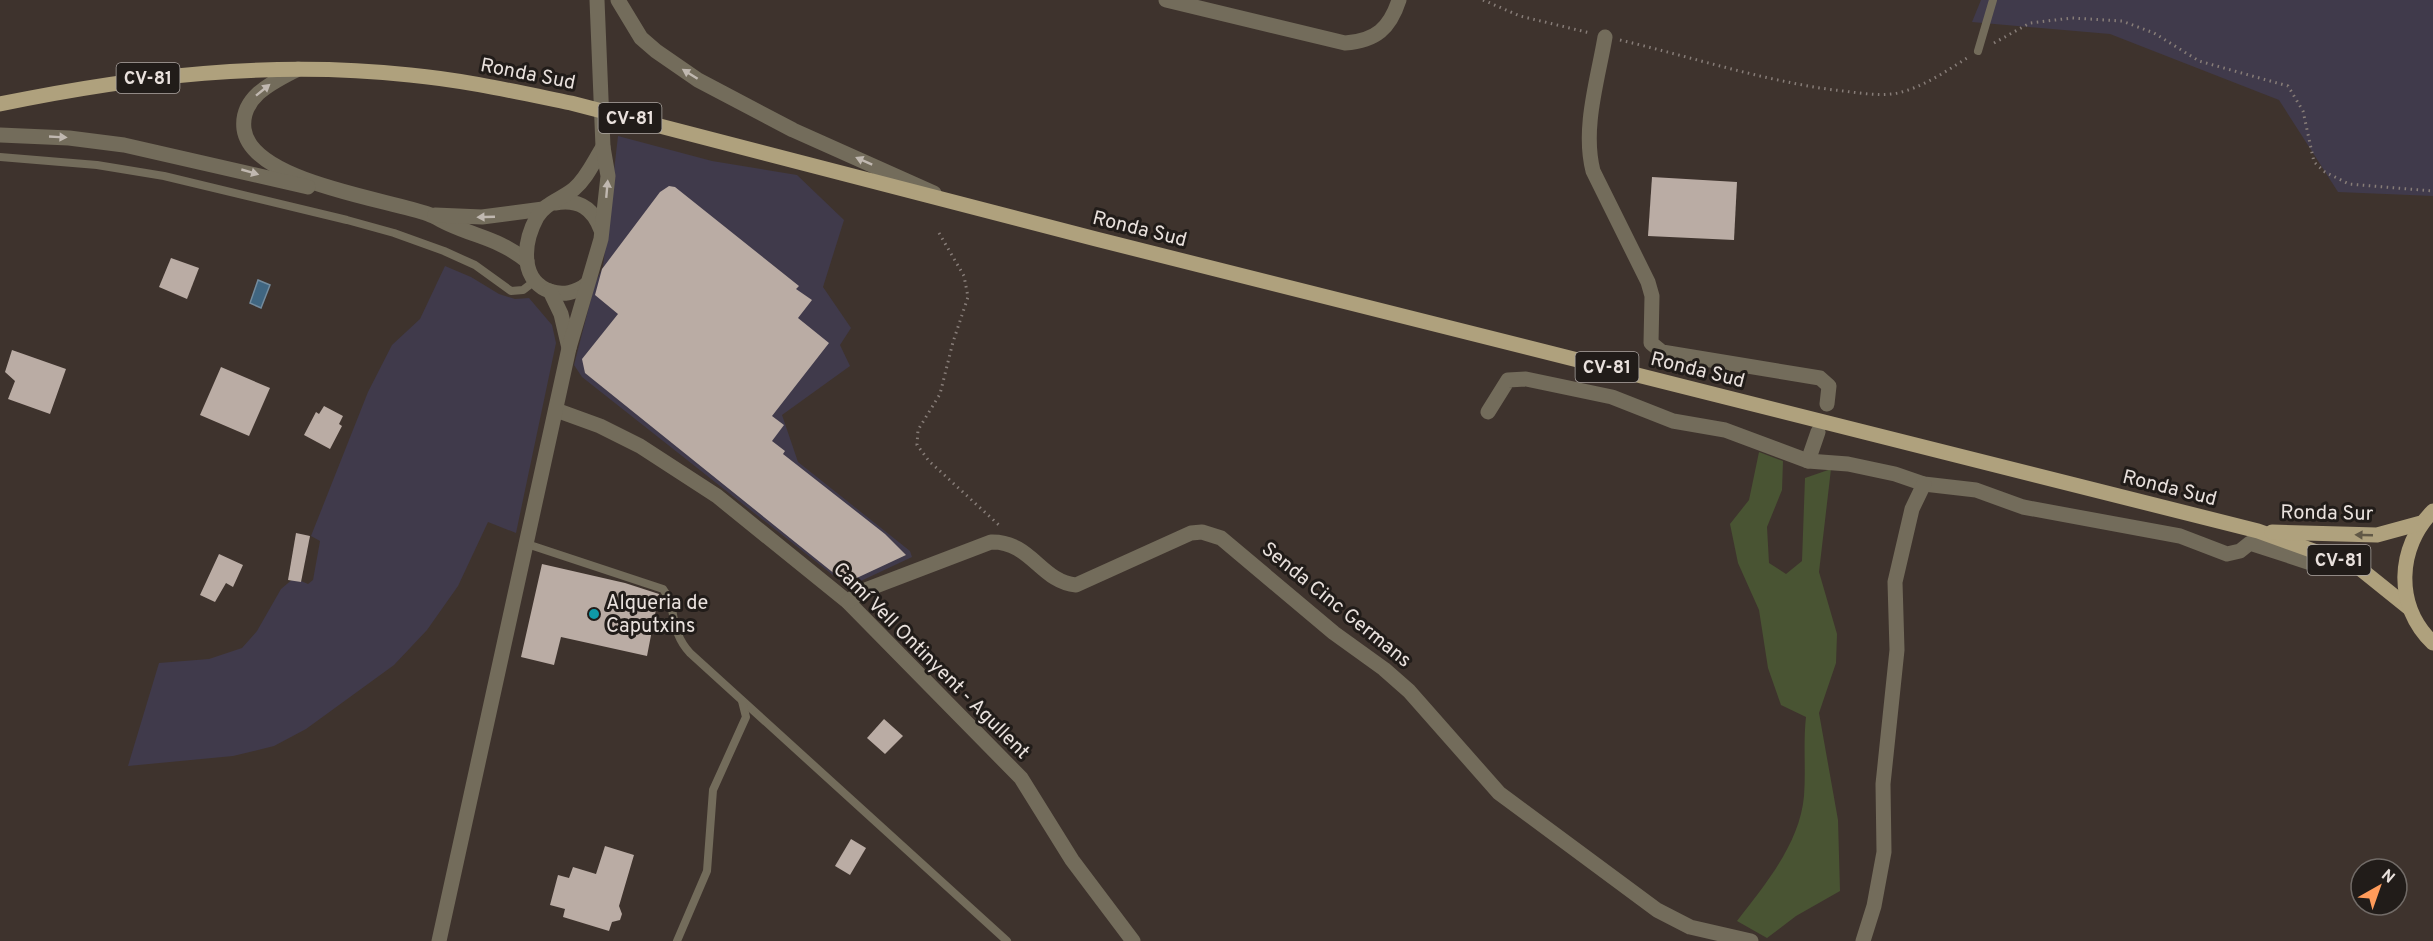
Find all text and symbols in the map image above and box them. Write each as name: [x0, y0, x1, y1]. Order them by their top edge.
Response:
street label: Ronda Sud: [478, 53, 577, 97]
road number: CV-81: [116, 63, 180, 93]
one-way arrow: [682, 69, 698, 80]
one-way arrow: [255, 83, 271, 96]
road number: CV-81: [598, 103, 662, 133]
one-way arrow: [49, 133, 68, 142]
one-way arrow: [855, 156, 873, 166]
one-way arrow: [241, 168, 259, 177]
one-way arrow: [602, 179, 612, 198]
street label: Ronda Sud: [1090, 206, 1189, 254]
one-way arrow: [477, 212, 496, 222]
street label: Ronda Sud: [1648, 347, 1747, 395]
road number: CV-81: [1576, 352, 1638, 382]
street label: Ronda Sud: [2120, 465, 2219, 513]
street label: Ronda Sur: [2280, 500, 2374, 528]
one-way arrow: [2354, 530, 2373, 540]
street label: Senda Cinc Germans: [1255, 537, 1416, 674]
road number: CV-81: [2308, 545, 2370, 575]
street label: Camí Vell Ontinyent - Agullent: [827, 557, 1035, 765]
place label: Alqueria de Caputxins: [606, 591, 708, 640]
marker: Alqueria de Caputxins: [587, 607, 601, 621]
north arrow: [2349, 857, 2409, 917]
text: N: [2377, 866, 2398, 888]

